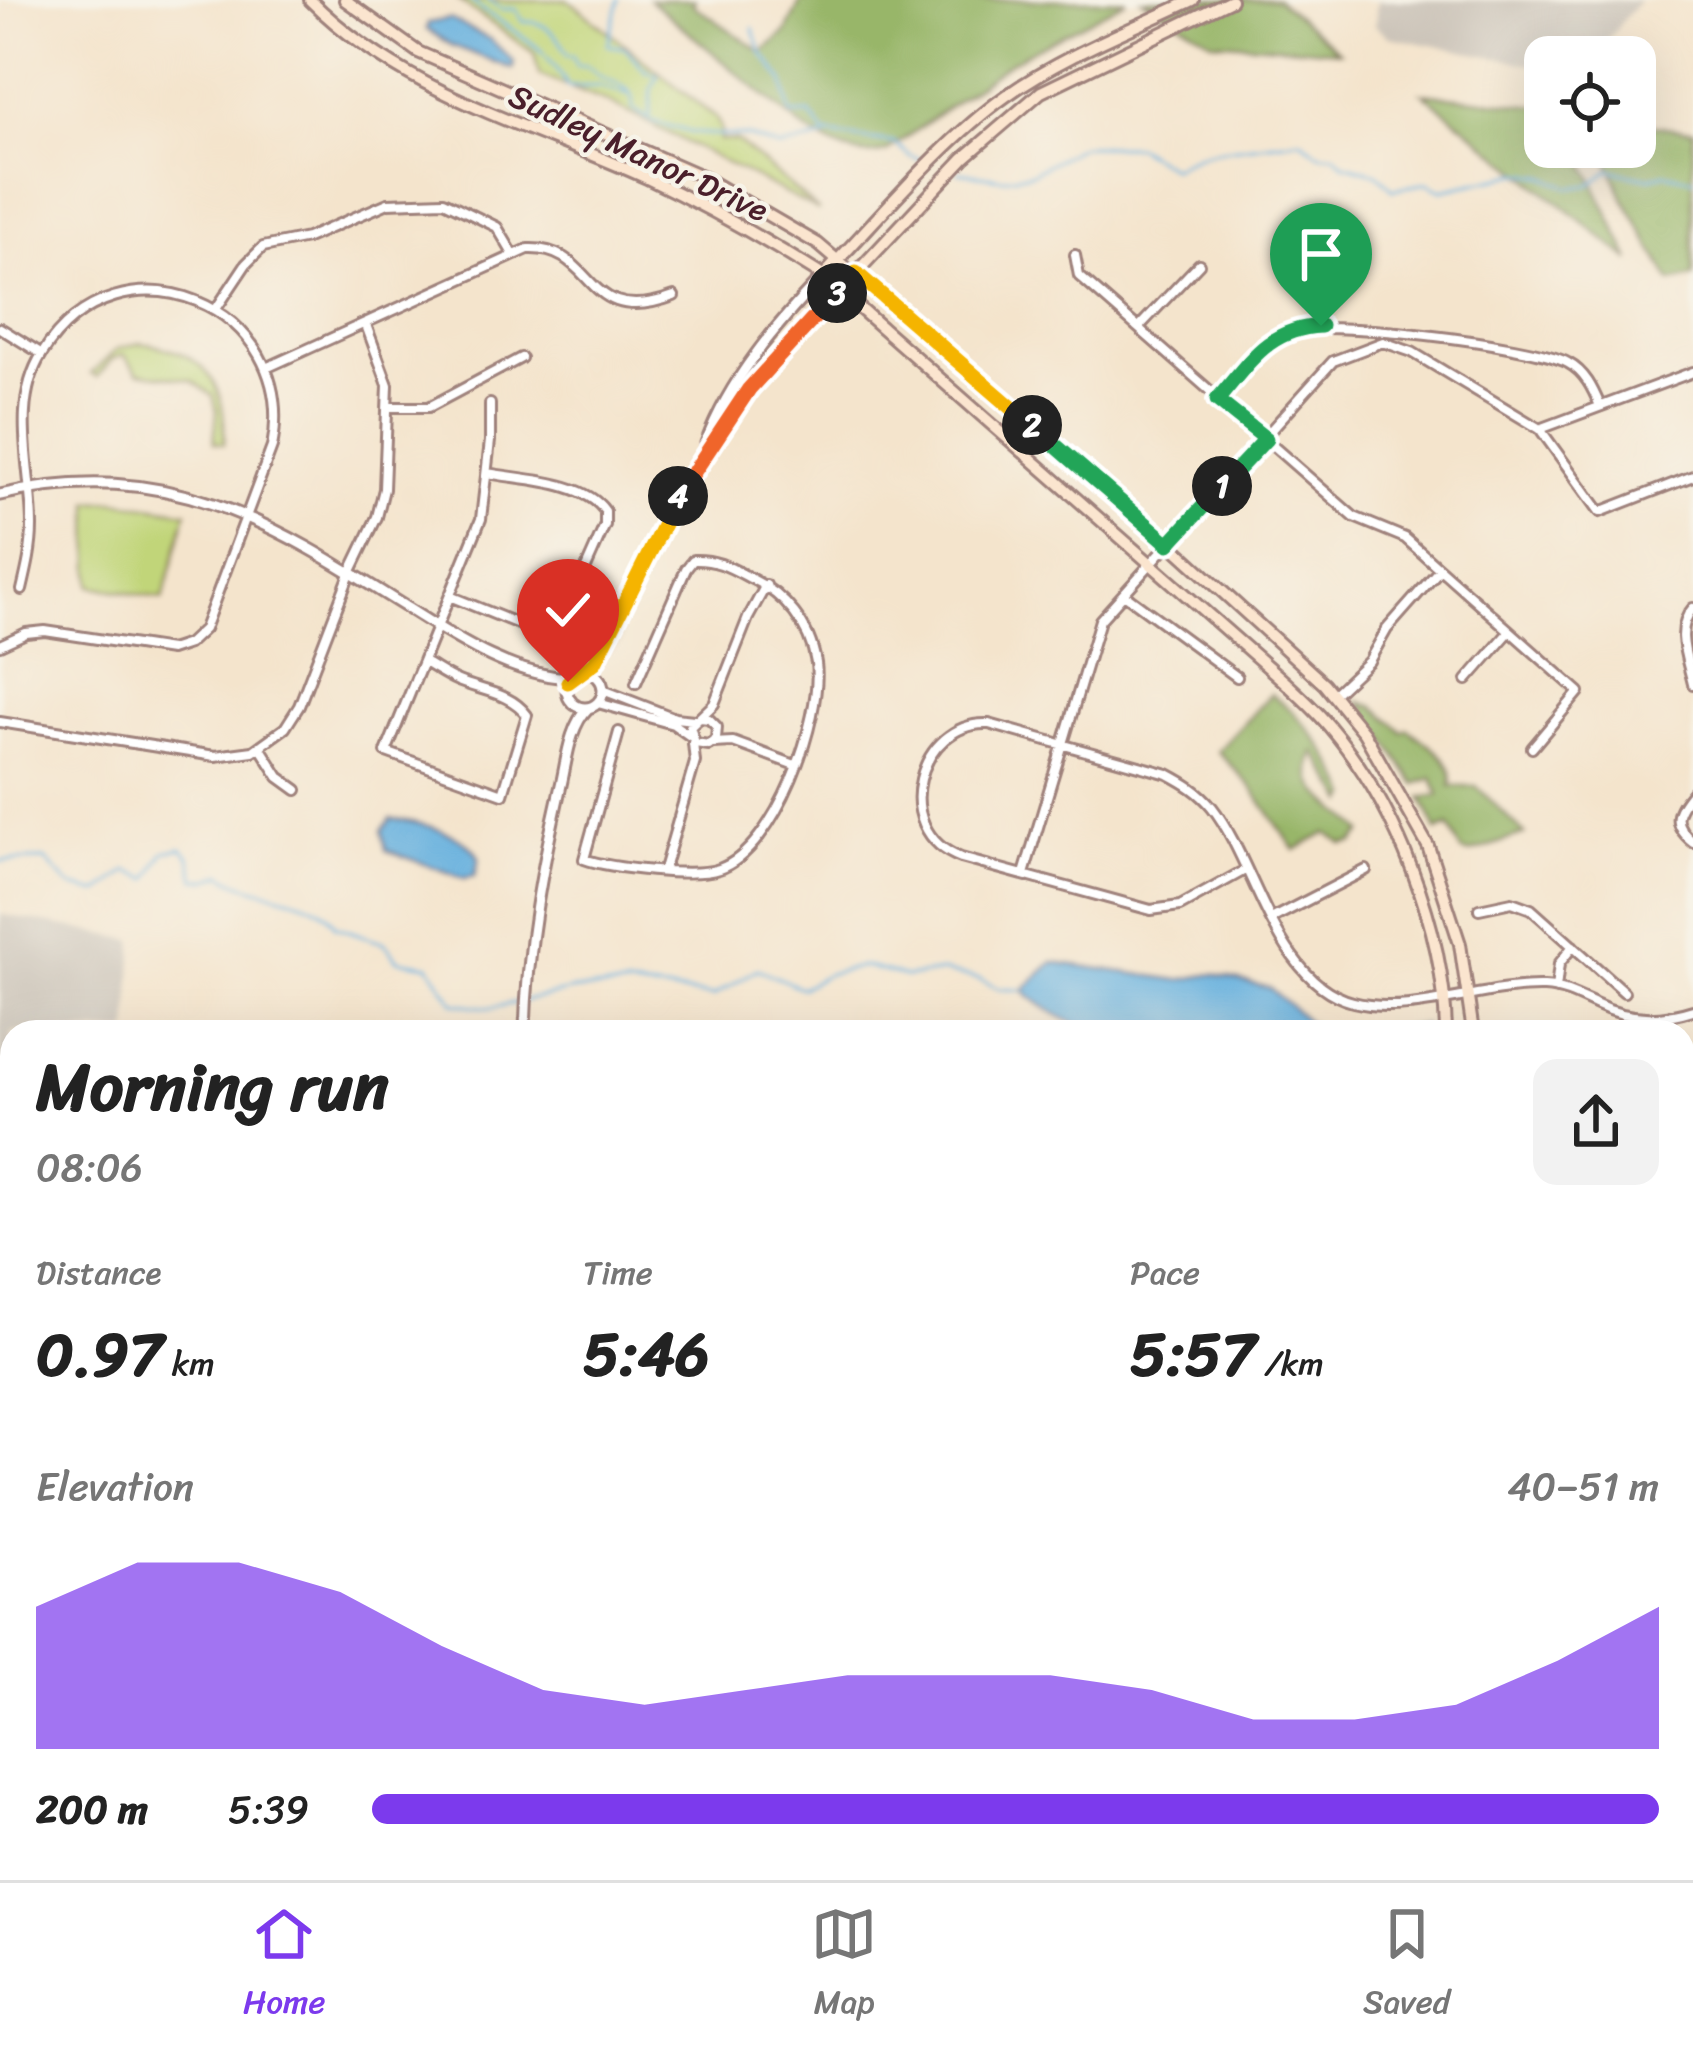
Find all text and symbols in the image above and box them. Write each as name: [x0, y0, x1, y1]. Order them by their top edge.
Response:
map controls: [1524, 36, 1656, 168]
button: locate: [1524, 36, 1656, 168]
street label: Sudley Manor Drive: [499, 67, 778, 239]
pin: [1270, 203, 1372, 326]
icon: arrive: [1288, 221, 1354, 287]
pin: 3: [807, 263, 867, 323]
text: 3: [828, 264, 846, 322]
pin: 2: [1002, 395, 1062, 455]
text: 2: [1022, 396, 1042, 454]
pin: 1: [1192, 456, 1252, 516]
text: 1: [1215, 457, 1229, 515]
pin: 4: [648, 466, 708, 526]
text: 4: [668, 467, 688, 525]
pin: [517, 559, 619, 682]
icon: check: [535, 577, 601, 643]
text: Morning run: [36, 1029, 389, 1146]
button: share: [1533, 1059, 1659, 1185]
text: 08:06: [36, 1133, 143, 1202]
text: Distance: [36, 1244, 161, 1302]
text: Time: [583, 1244, 653, 1302]
text: Pace: [1130, 1244, 1200, 1302]
text: 0.97: [36, 1302, 163, 1408]
text: 5:46: [583, 1302, 709, 1408]
text: 5:57: [1130, 1302, 1256, 1408]
text: km: [163, 1335, 215, 1393]
text: /km: [1256, 1335, 1324, 1393]
text: Elevation: [36, 1452, 194, 1521]
text: 40–51 m: [1507, 1452, 1659, 1521]
text: 200 m: [36, 1775, 148, 1844]
text: 5:39: [228, 1775, 309, 1844]
tab: Home: [243, 1901, 325, 2031]
tab: Map: [811, 1901, 877, 2031]
tab: Saved: [1363, 1901, 1450, 2031]

